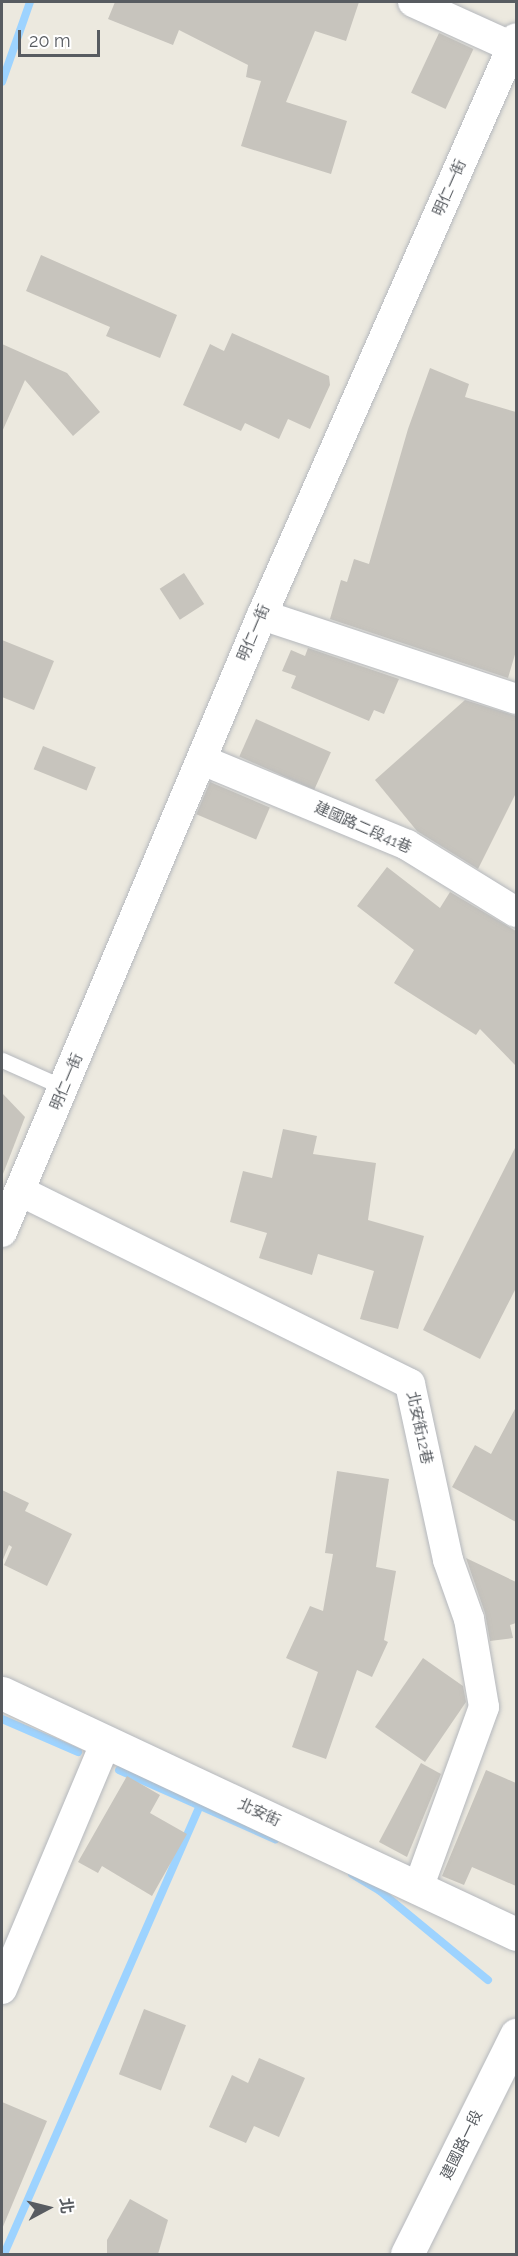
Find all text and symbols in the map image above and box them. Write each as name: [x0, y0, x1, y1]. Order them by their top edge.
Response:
scale bar: [21, 18, 104, 56]
text: 20 m: [29, 30, 71, 51]
street label: 明仁一街: [430, 157, 470, 219]
street label: 明仁一街: [234, 602, 274, 664]
street label: 建國路二段41巷: [312, 799, 414, 857]
street label: 明仁一街: [47, 1051, 87, 1113]
street label: 北安街12巷: [402, 1390, 436, 1466]
street label: 北安街: [235, 1795, 283, 1831]
street label: 建國路一段: [437, 2107, 487, 2183]
north arrow: [18, 2178, 78, 2238]
text: 北: [56, 2197, 77, 2215]

